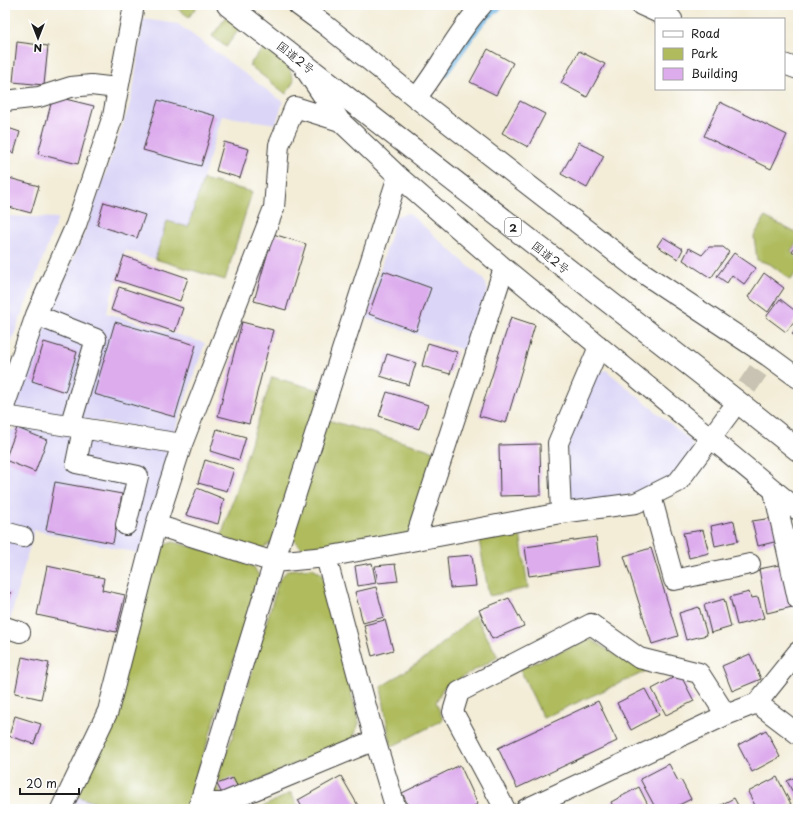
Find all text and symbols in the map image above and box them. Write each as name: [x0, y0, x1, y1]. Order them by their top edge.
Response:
north arrow: [18, 18, 58, 58]
legend: [655, 18, 785, 90]
text: Road: [691, 24, 720, 42]
street label: 国道2号: [273, 36, 319, 78]
text: N: [33, 40, 42, 57]
text: Park: [691, 44, 718, 62]
text: Building: [691, 64, 738, 82]
road number: 2: [505, 218, 521, 236]
street label: 国道2号: [528, 236, 574, 278]
scale bar: [20, 770, 79, 796]
text: 20 m: [26, 774, 57, 792]

